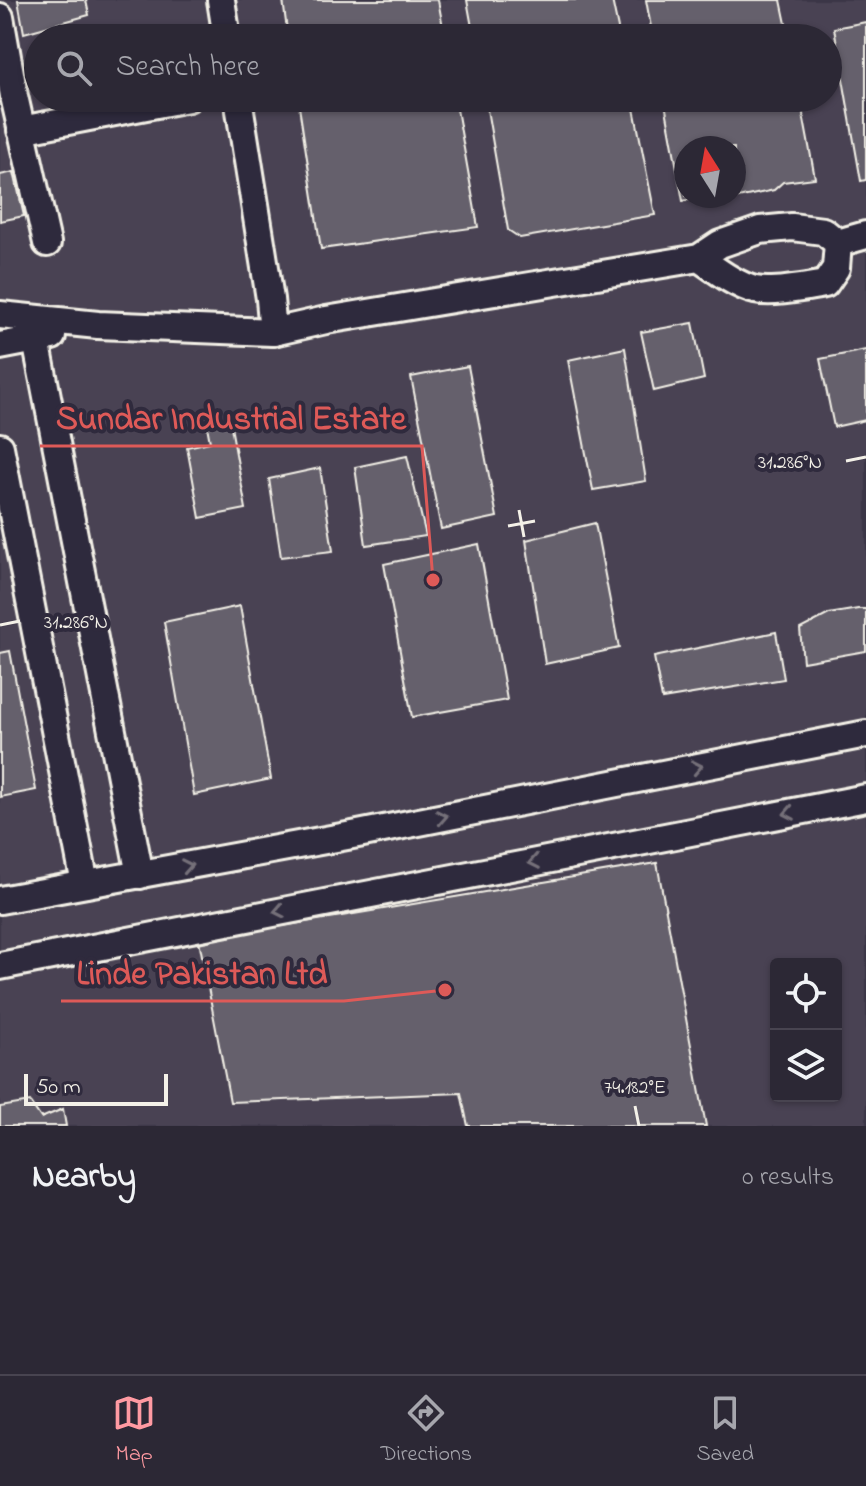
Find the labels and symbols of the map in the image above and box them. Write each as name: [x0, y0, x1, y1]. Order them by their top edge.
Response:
north arrow: [674, 136, 746, 208]
callout: Sundar Industrial Estate: [40, 388, 422, 446]
text: Sundar Industrial Estate: [56, 396, 407, 446]
text: 31.286°N: [758, 449, 822, 478]
text: 31.286°N: [44, 609, 108, 638]
one-way arrow: [690, 759, 704, 776]
one-way arrow: [783, 804, 797, 821]
one-way arrow: [435, 810, 449, 827]
one-way arrow: [527, 852, 541, 869]
one-way arrow: [180, 858, 193, 875]
one-way arrow: [272, 902, 286, 919]
callout: Linde Pakistan Ltd: [61, 943, 344, 1001]
text: Linde Pakistan Ltd: [77, 951, 327, 1001]
scale bar: [24, 1070, 168, 1106]
text: 74.182°E: [604, 1074, 666, 1103]

